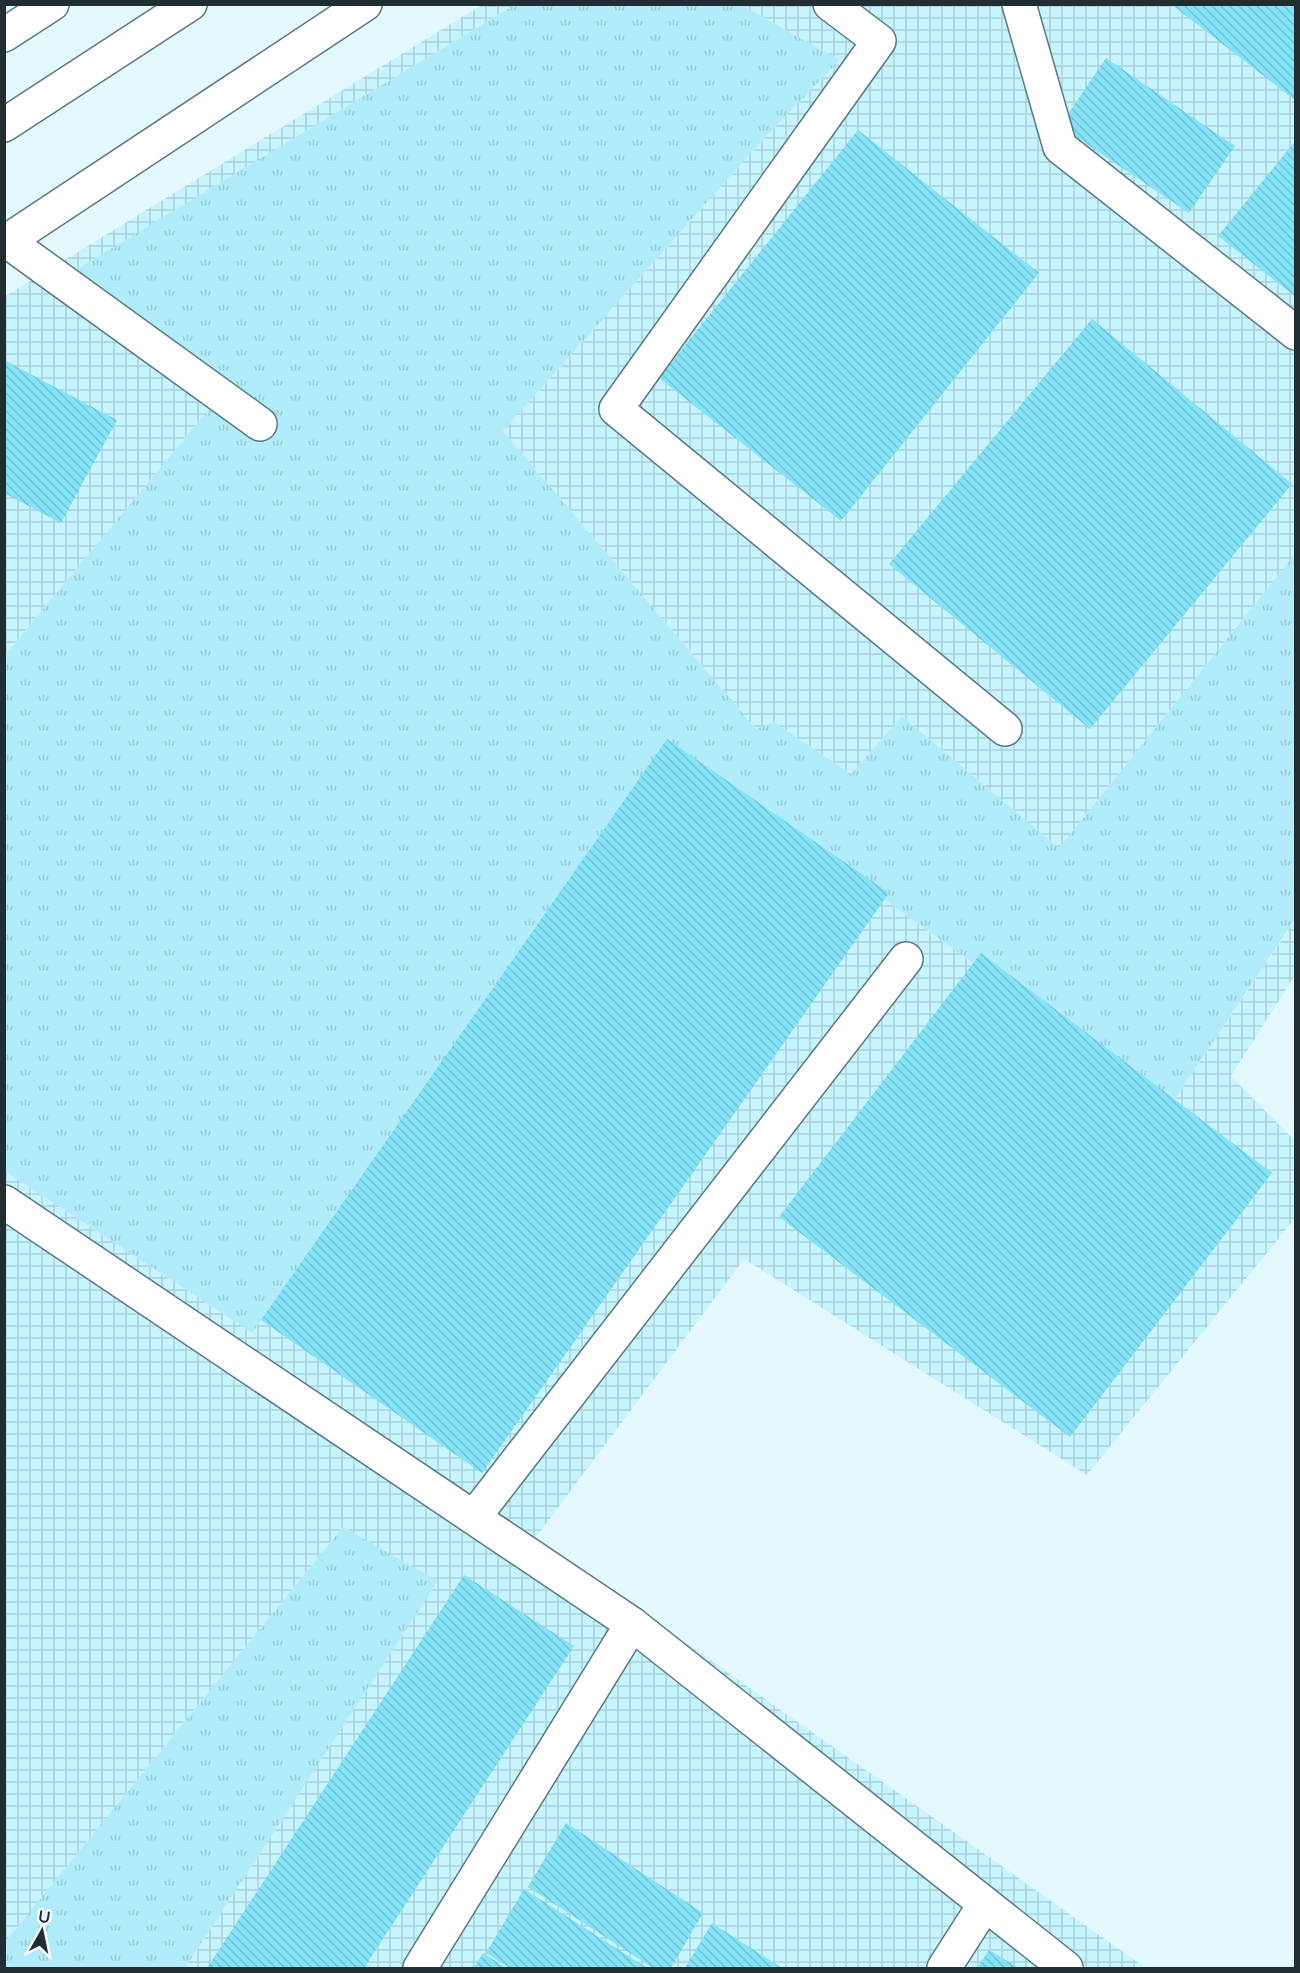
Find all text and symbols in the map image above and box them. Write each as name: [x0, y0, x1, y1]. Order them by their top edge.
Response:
north arrow: [12, 1901, 72, 1961]
text: U: [37, 1906, 52, 1928]

